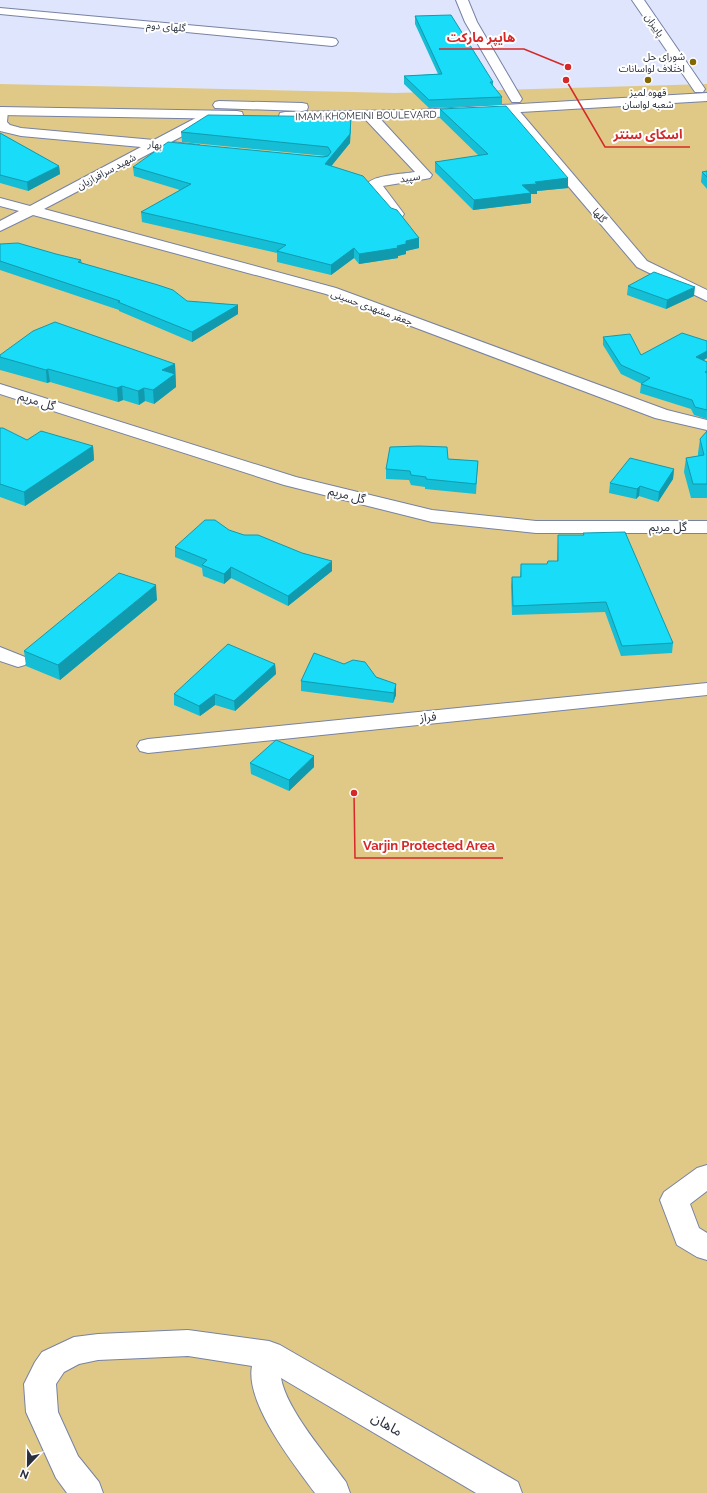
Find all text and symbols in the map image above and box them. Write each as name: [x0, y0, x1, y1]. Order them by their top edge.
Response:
street label: پاییزان: [642, 12, 666, 40]
street label: گلهای دوم: [146, 19, 187, 37]
callout: هایپر مارکت: [439, 24, 524, 49]
text: هایپر مارکت: [447, 30, 515, 46]
place label: شورای حل اختلاف لواسانات: [619, 51, 685, 75]
marker: شورای حل اختلاف لواسانات: [688, 57, 698, 67]
marker: قهوه لمیز شعبه لواسان: [643, 75, 653, 85]
place label: قهوه لمیز شعبه لواسان: [622, 87, 674, 111]
street label: IMAM KHOMEINI BOULEVARD: [295, 109, 437, 122]
callout: اسکای سنتر: [605, 122, 690, 147]
text: اسکای سنتر: [613, 127, 682, 142]
street label: بهار: [146, 138, 163, 152]
street label: شهید سرافرازیان: [75, 151, 138, 192]
street label: سپید: [399, 171, 421, 185]
street label: گلها: [591, 206, 609, 225]
street label: جعفر مشهدی حسینی: [329, 288, 414, 328]
street label: گل مریم: [16, 389, 58, 416]
street label: گل مریم: [326, 484, 368, 509]
street label: گل مریم: [649, 520, 688, 536]
street label: فراز: [418, 709, 437, 725]
callout: Varjin Protected Area: [355, 833, 503, 858]
text: Varjin Protected Area: [363, 838, 495, 853]
street label: ماهان: [368, 1409, 405, 1440]
north arrow: [8, 1445, 48, 1485]
text: N: [18, 1466, 31, 1481]

